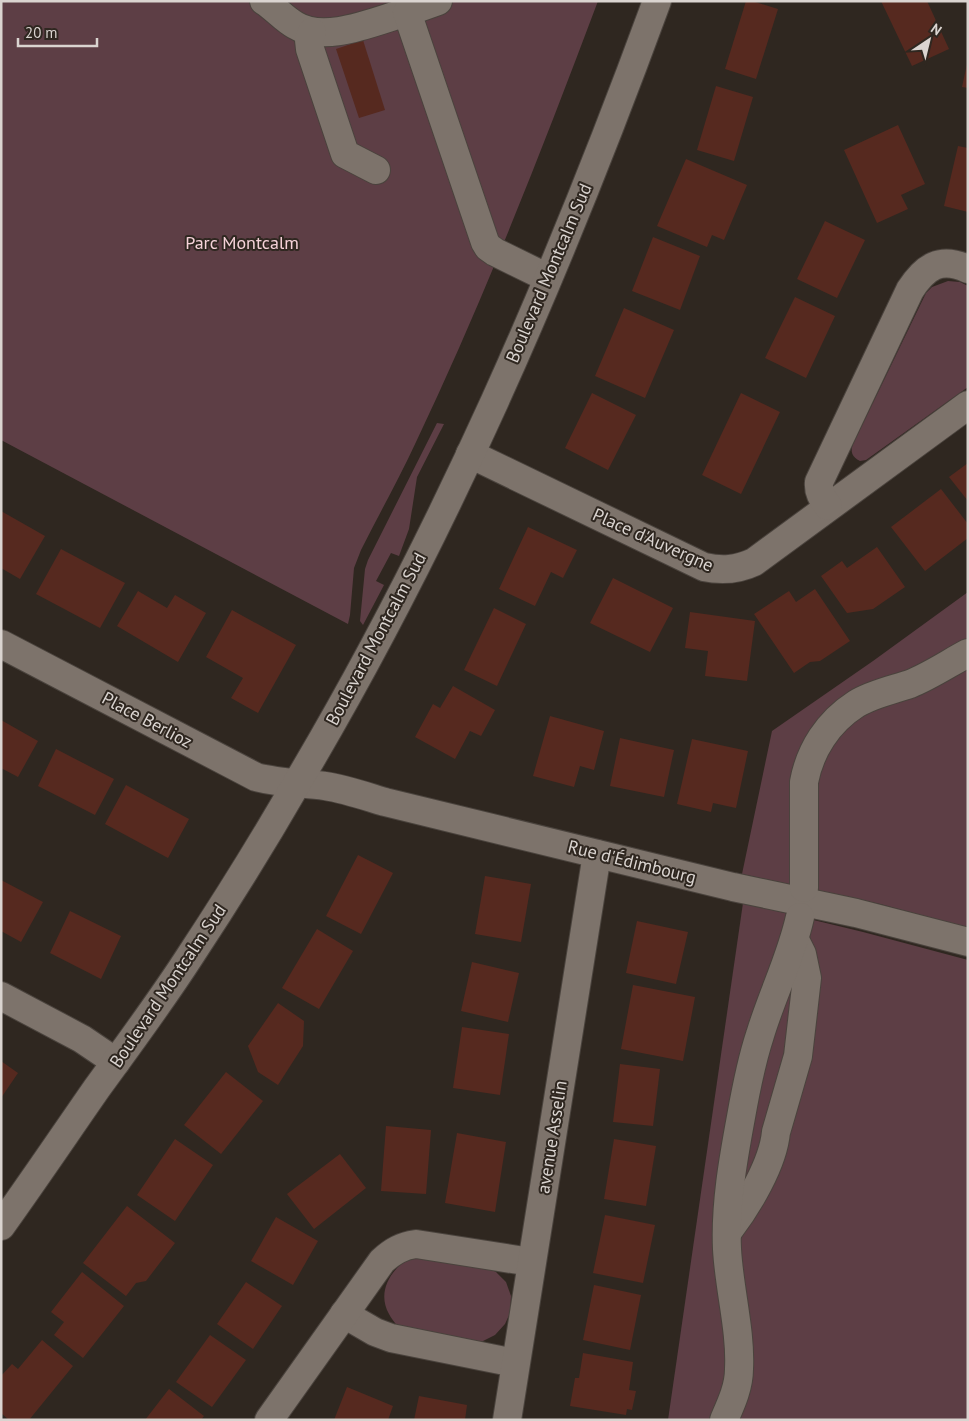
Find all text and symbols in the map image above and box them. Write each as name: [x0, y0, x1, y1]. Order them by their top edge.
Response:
scale bar: [18, 15, 96, 47]
north arrow: [904, 15, 954, 65]
text: N: [928, 19, 945, 39]
text: 20 m: [25, 23, 58, 42]
street label: Boulevard Montcalm Sud: [500, 180, 597, 366]
park label: Parc Montcalm: [185, 231, 299, 254]
street label: Place d'Auvergne: [589, 503, 717, 576]
street label: Boulevard Montcalm Sud: [320, 548, 431, 729]
street label: Place Berlioz: [98, 686, 196, 753]
street label: Rue d'Édimbourg: [566, 834, 699, 889]
street label: Boulevard Montcalm Sud: [104, 900, 231, 1072]
street label: avenue Asselin: [531, 1079, 572, 1195]

